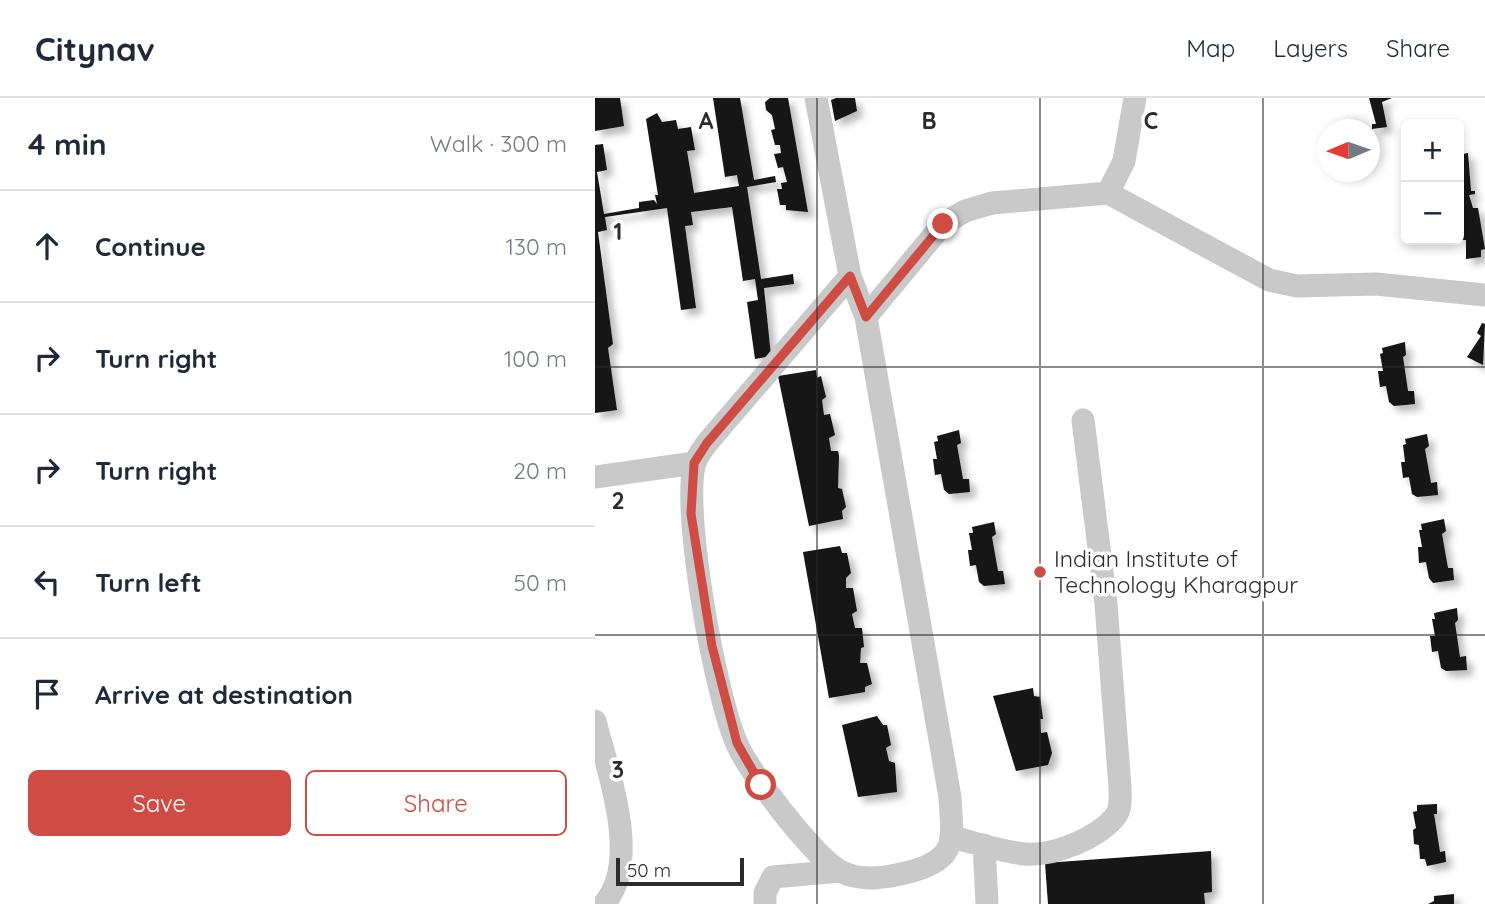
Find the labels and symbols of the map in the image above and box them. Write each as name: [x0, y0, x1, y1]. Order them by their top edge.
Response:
text: A: [699, 106, 714, 135]
text: B: [921, 106, 937, 135]
text: C: [1144, 106, 1158, 135]
north arrow: [1317, 119, 1380, 182]
route end: [927, 208, 958, 239]
text: 1: [614, 217, 622, 246]
text: 2: [611, 486, 625, 515]
place label: Indian Institute of Technology Kharagpur: [1054, 544, 1298, 599]
marker: Indian Institute of Technology Kharagpur: [1032, 564, 1048, 580]
text: 3: [612, 755, 624, 784]
route start: [745, 769, 776, 800]
scale bar: [616, 855, 744, 887]

